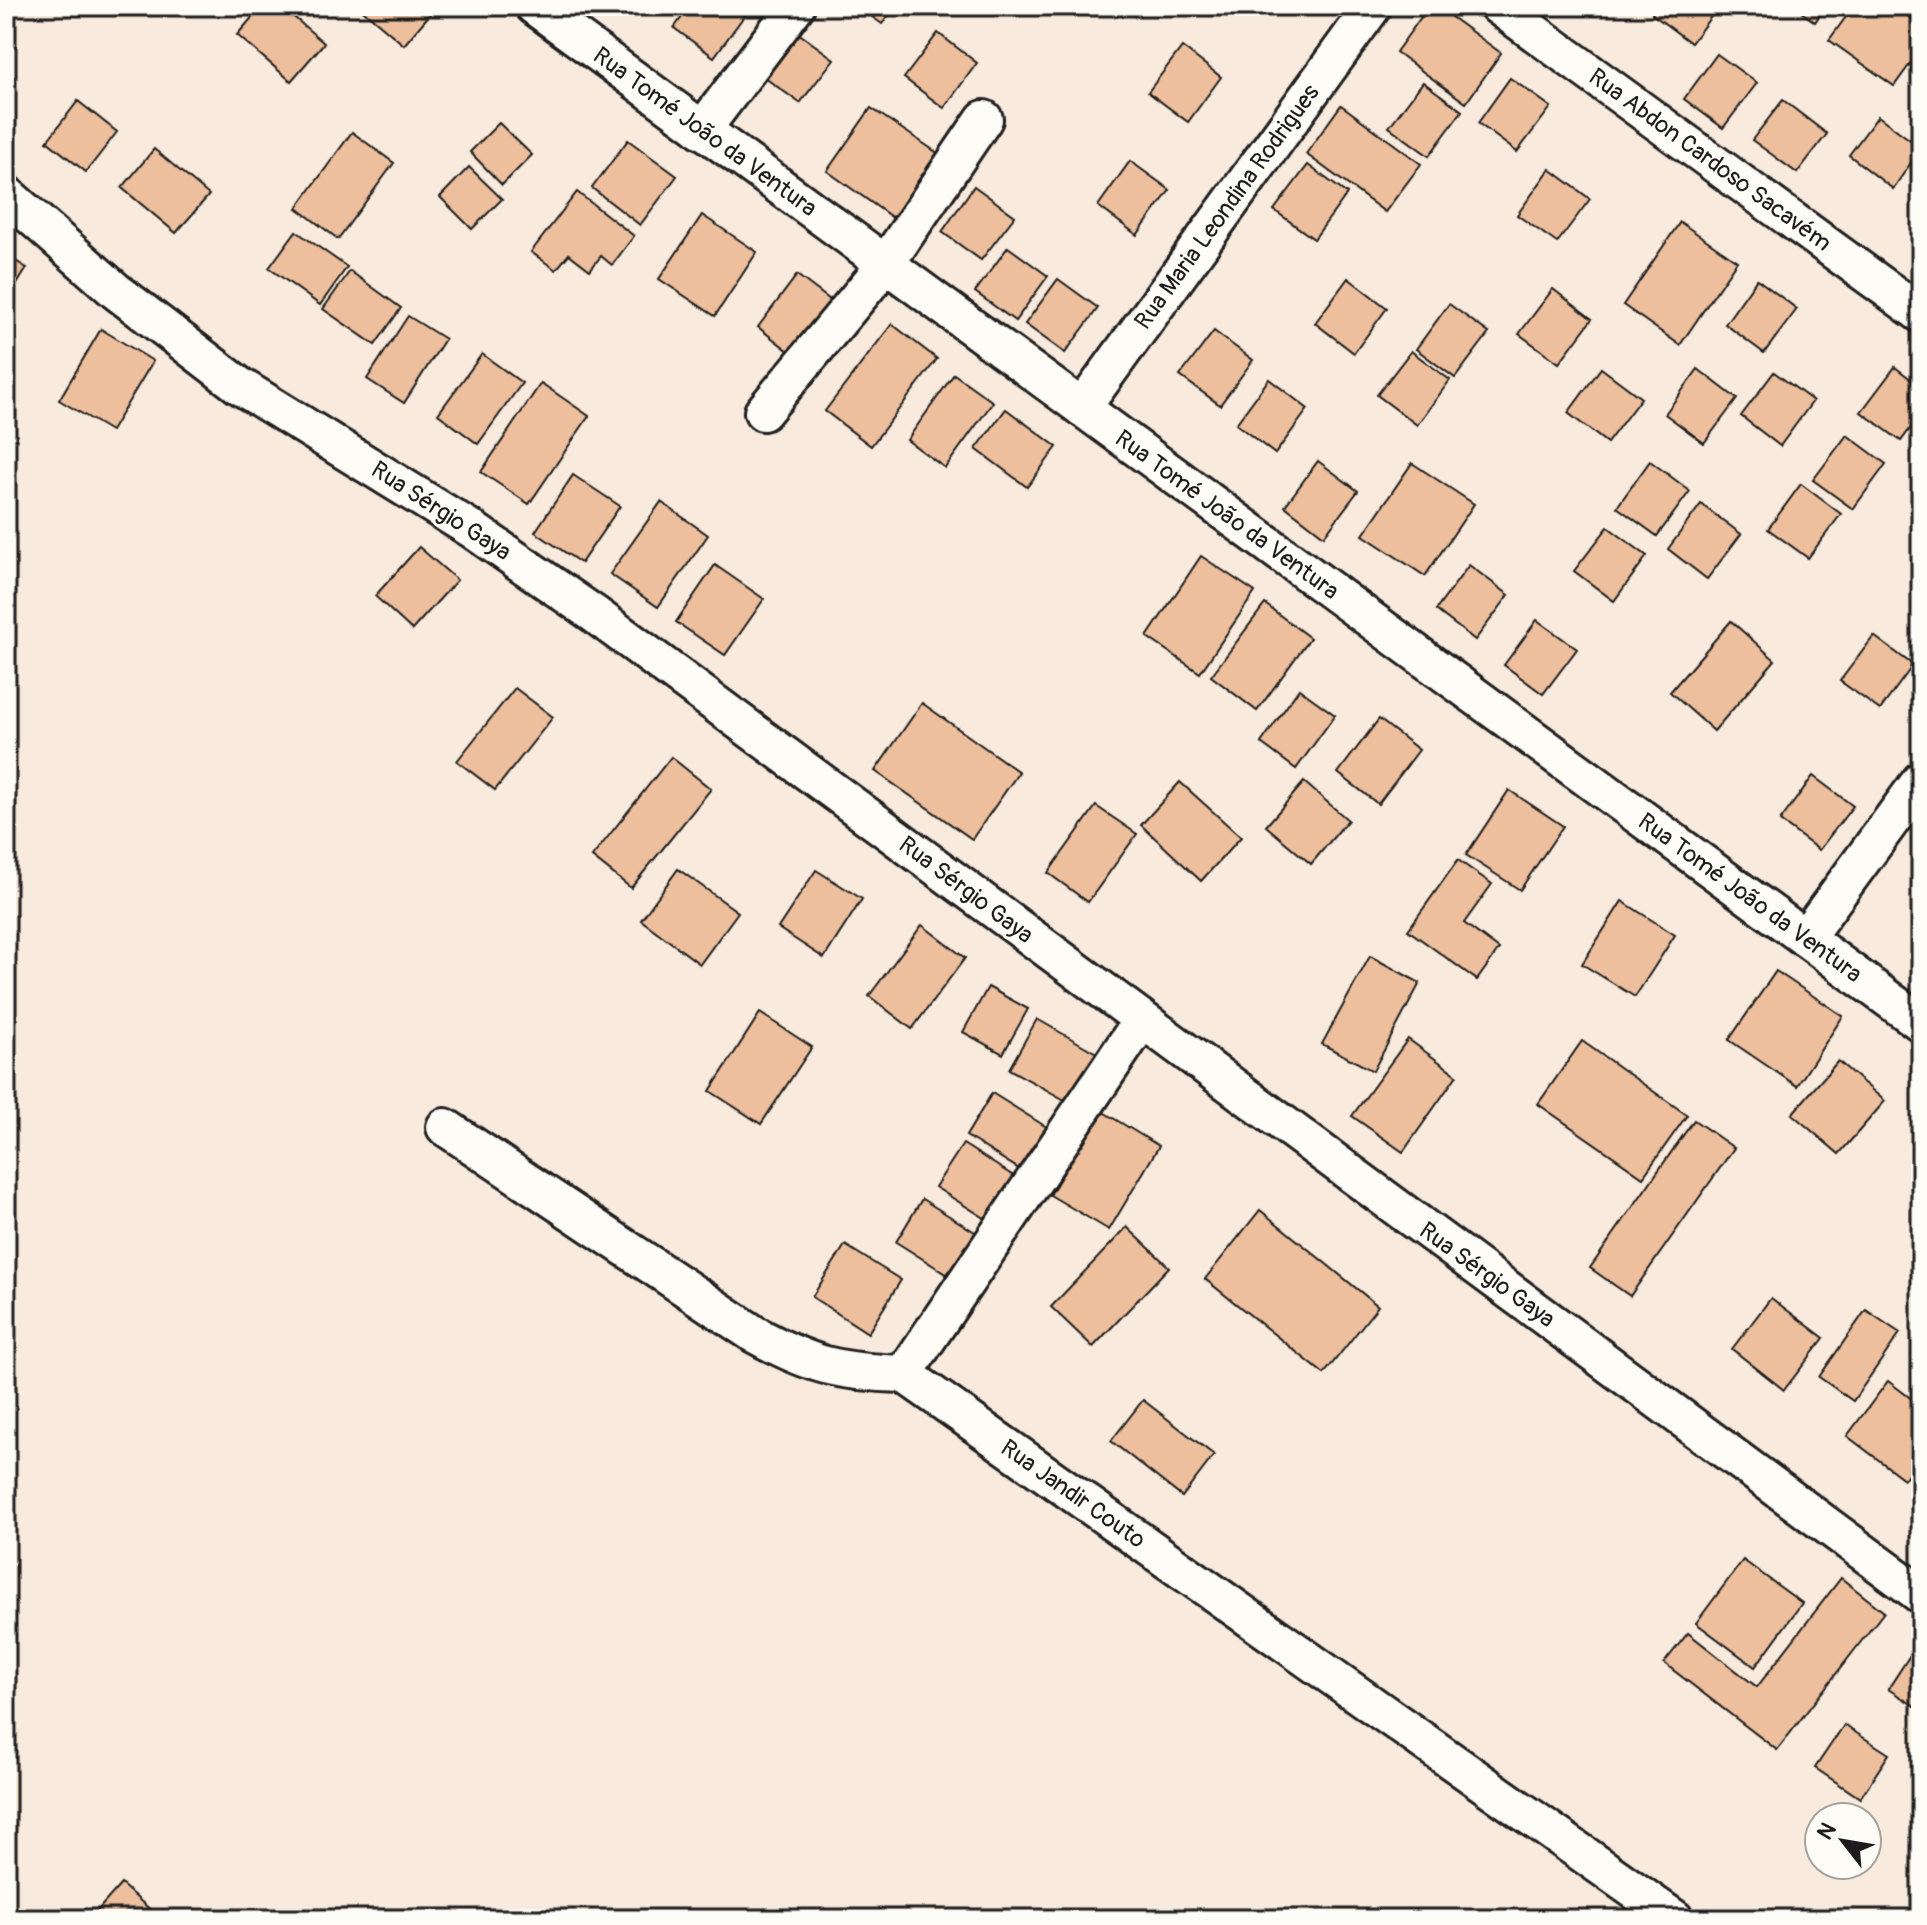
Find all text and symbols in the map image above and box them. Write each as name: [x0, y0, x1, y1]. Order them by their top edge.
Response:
street label: Rua Tomé João da Ventura: [587, 41, 823, 223]
street label: Rua Abdon Cardoso Sacavém: [1583, 62, 1837, 258]
street label: Rua Maria Leondina Rodrigues: [1128, 79, 1326, 335]
street label: Rua Tomé João da Ventura: [1109, 424, 1345, 606]
street label: Rua Sérgio Gaya: [366, 455, 516, 567]
street label: Rua Tomé João da Ventura: [1632, 807, 1868, 989]
street label: Rua Sérgio Gaya: [893, 830, 1039, 950]
street label: Rua Sérgio Gaya: [1414, 1216, 1560, 1334]
street label: Rua Jandir Couto: [995, 1433, 1151, 1555]
north arrow: [1803, 1801, 1883, 1881]
text: N: [1811, 1818, 1843, 1845]

